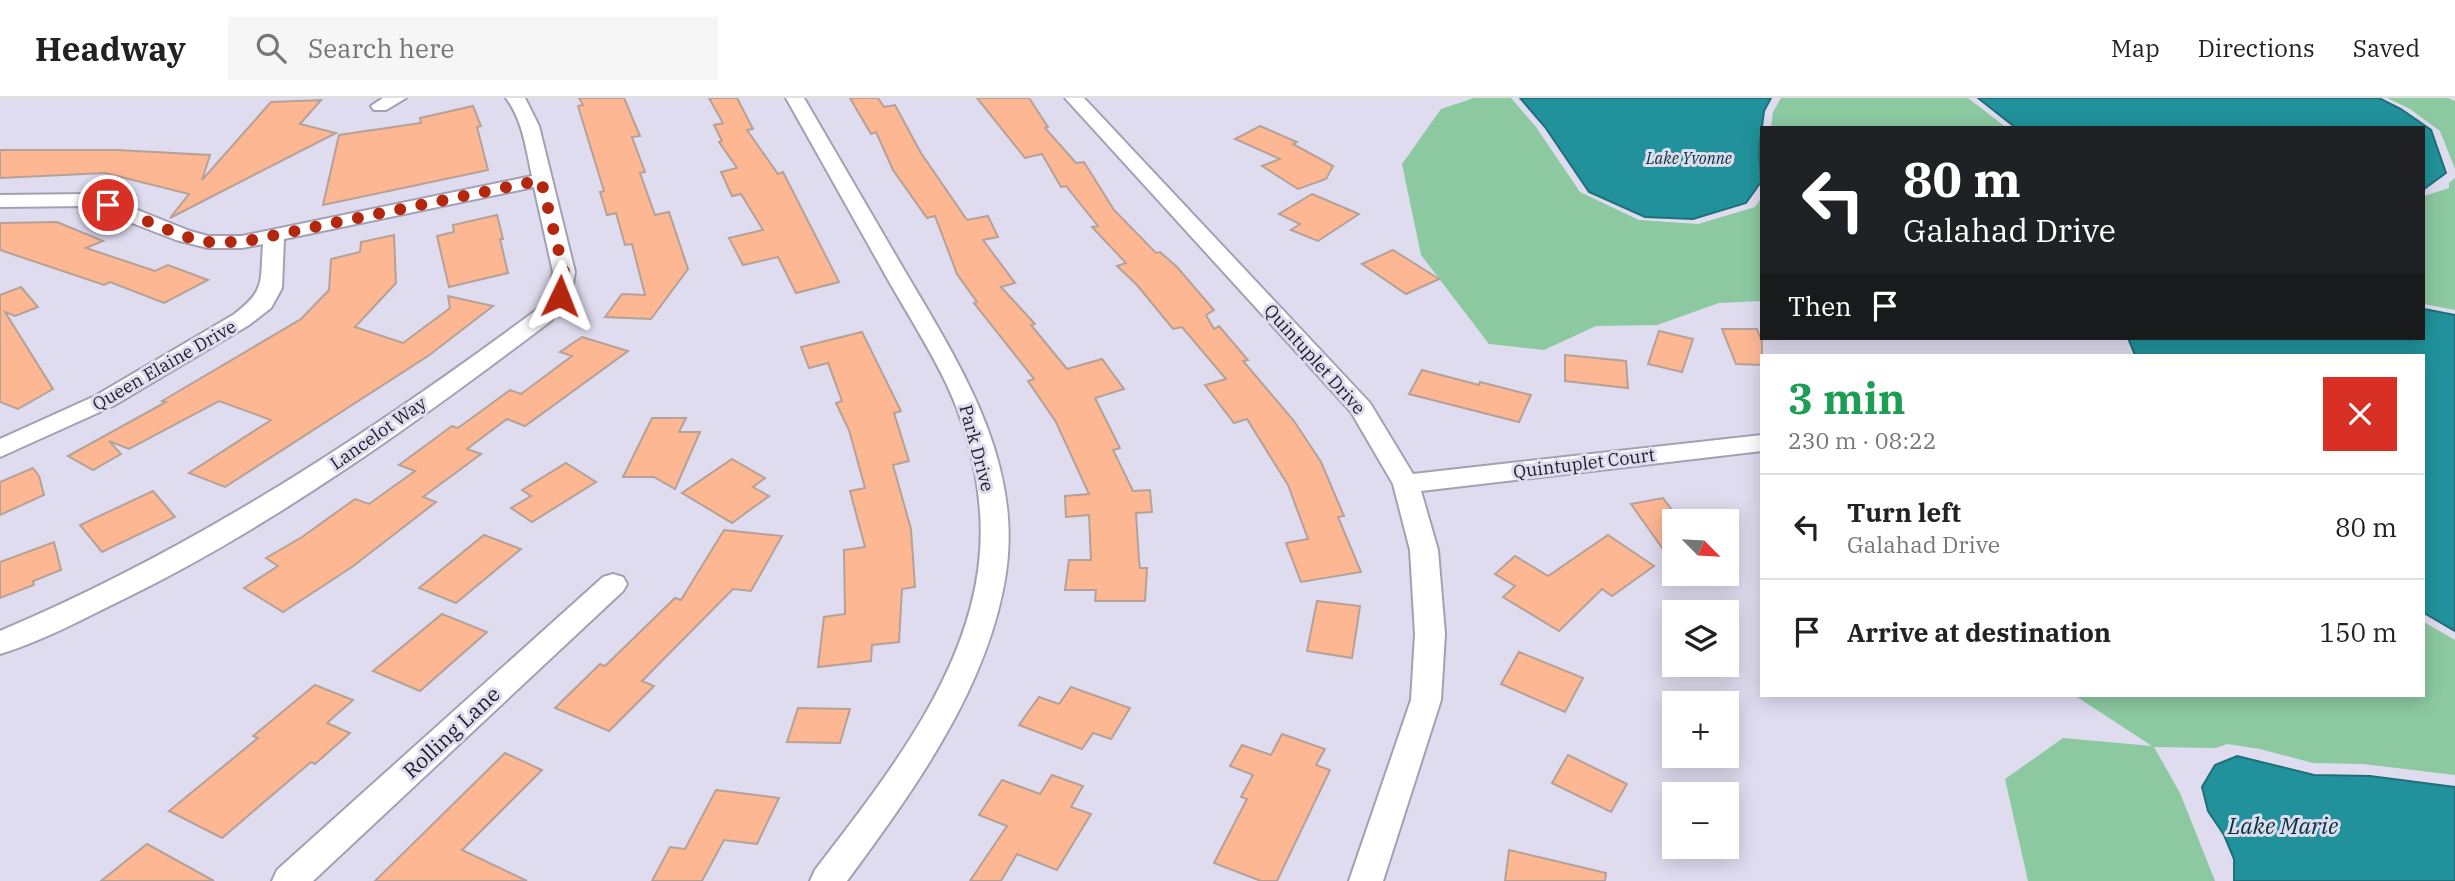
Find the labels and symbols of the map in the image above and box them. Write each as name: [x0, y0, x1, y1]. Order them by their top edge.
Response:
water label: Lake Yvonne: [1645, 148, 1732, 168]
pin: [78, 175, 138, 235]
position arrow: [523, 259, 597, 333]
street label: Quintuplet Drive: [1259, 299, 1371, 419]
street label: Queen Elaine Drive: [88, 314, 240, 416]
street label: Lancelot Way: [325, 391, 431, 475]
street label: Park Drive: [954, 402, 1000, 494]
street label: Quintuplet Court: [1512, 443, 1656, 483]
north arrow: [1662, 509, 1740, 586]
street label: Rolling Lane: [396, 680, 506, 784]
water label: Lake Marie: [2227, 810, 2338, 840]

